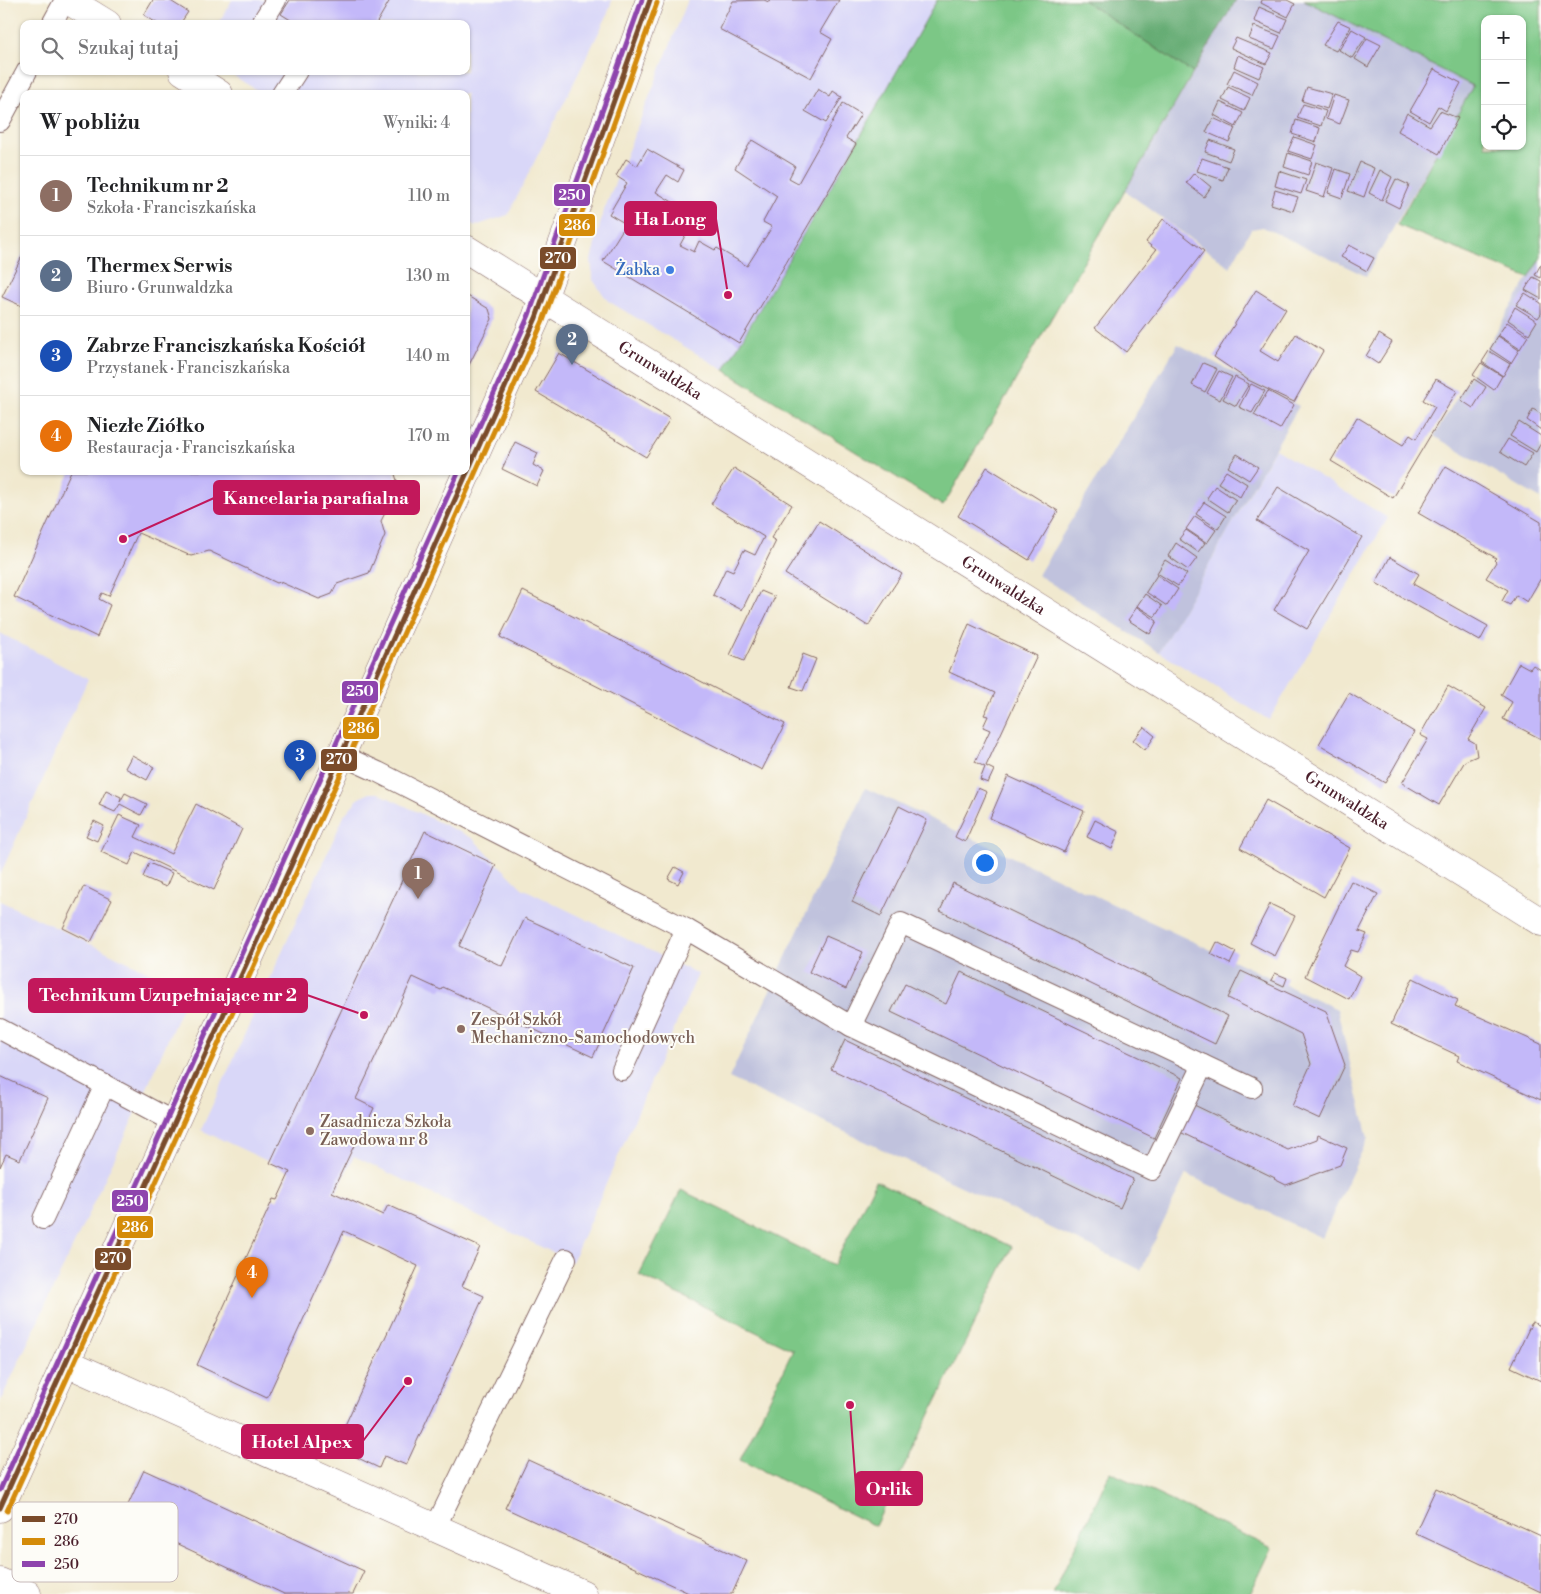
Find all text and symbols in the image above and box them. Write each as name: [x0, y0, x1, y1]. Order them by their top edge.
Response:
map controls: [1481, 15, 1526, 150]
button: +: [1481, 15, 1526, 60]
search box: [20, 20, 470, 75]
icon: search: [38, 34, 66, 62]
text: Szukaj tutaj: [78, 36, 179, 60]
button: −: [1481, 60, 1526, 105]
button: locate: [1481, 105, 1526, 150]
text: W pobliżu: [40, 110, 140, 136]
text: Wyniki: 4: [383, 113, 450, 133]
text: Technikum nr 2: [87, 174, 229, 198]
line badge: 250: [553, 183, 591, 207]
text: 1: [52, 186, 60, 206]
text: 110 m: [408, 186, 450, 206]
text: 250: [558, 187, 586, 205]
text: Szkoła · Franciszkańska: [87, 198, 256, 218]
callout: Ha Long: [625, 202, 716, 235]
text: Ha Long: [634, 208, 707, 231]
line badge: 286: [558, 213, 596, 237]
text: 286: [564, 217, 590, 235]
line badge: 270: [539, 246, 577, 270]
text: 270: [545, 250, 571, 268]
text: Thermex Serwis: [87, 254, 232, 278]
place label: Żabka: [615, 258, 661, 280]
marker: Żabka: [664, 264, 676, 276]
text: 2: [51, 266, 61, 286]
text: 130 m: [406, 266, 450, 286]
text: Biuro · Grunwaldzka: [87, 278, 233, 298]
pin: 2: [556, 324, 588, 365]
text: Zabrze Franciszkańska Kościół: [87, 334, 365, 358]
street label: Grunwaldzka: [614, 337, 707, 405]
text: 3: [51, 346, 61, 366]
text: 140 m: [406, 346, 450, 366]
text: Przystanek · Franciszkańska: [87, 358, 290, 378]
text: Niezłe Ziółko: [87, 414, 205, 438]
text: 4: [51, 426, 61, 446]
text: 170 m: [408, 426, 450, 446]
text: Restauracja · Franciszkańska: [87, 438, 295, 458]
callout: Kancelaria parafialna: [214, 481, 419, 514]
text: Kancelaria parafialna: [223, 487, 409, 510]
street label: Grunwaldzka: [958, 552, 1050, 620]
line badge: 250: [341, 680, 379, 704]
text: 250: [346, 683, 374, 701]
line badge: 286: [342, 716, 380, 740]
text: 286: [348, 720, 374, 738]
pin: 3: [284, 740, 316, 781]
line badge: 270: [320, 748, 358, 772]
text: 270: [326, 751, 352, 769]
street label: Grunwaldzka: [1301, 766, 1393, 835]
your location: [972, 850, 998, 876]
pin: 1: [402, 858, 434, 899]
callout: Technikum Uzupełniające nr 2: [29, 979, 307, 1012]
text: Technikum Uzupełniające nr 2: [39, 984, 297, 1007]
place label: Zespół Szkół Mechaniczno-Samochodowych: [471, 1010, 696, 1048]
marker: Zespół Szkół Mechaniczno-Samochodowych: [455, 1023, 467, 1035]
place label: Zasadnicza Szkoła Zawodowa nr 8: [320, 1112, 452, 1150]
marker: Zasadnicza Szkoła Zawodowa nr 8: [304, 1125, 316, 1137]
line badge: 250: [111, 1189, 149, 1213]
text: 250: [116, 1193, 144, 1211]
line badge: 286: [116, 1215, 154, 1239]
text: 286: [122, 1219, 148, 1237]
line badge: 270: [94, 1247, 132, 1271]
text: 270: [100, 1250, 126, 1268]
pin: 4: [236, 1257, 268, 1298]
callout: Hotel Alpex: [242, 1425, 363, 1458]
text: Hotel Alpex: [252, 1431, 353, 1454]
callout: Orlik: [856, 1472, 922, 1505]
text: Orlik: [866, 1478, 913, 1501]
legend: [12, 1502, 178, 1582]
text: 270: [54, 1511, 78, 1529]
text: 286: [54, 1533, 80, 1551]
text: 250: [54, 1556, 79, 1574]

